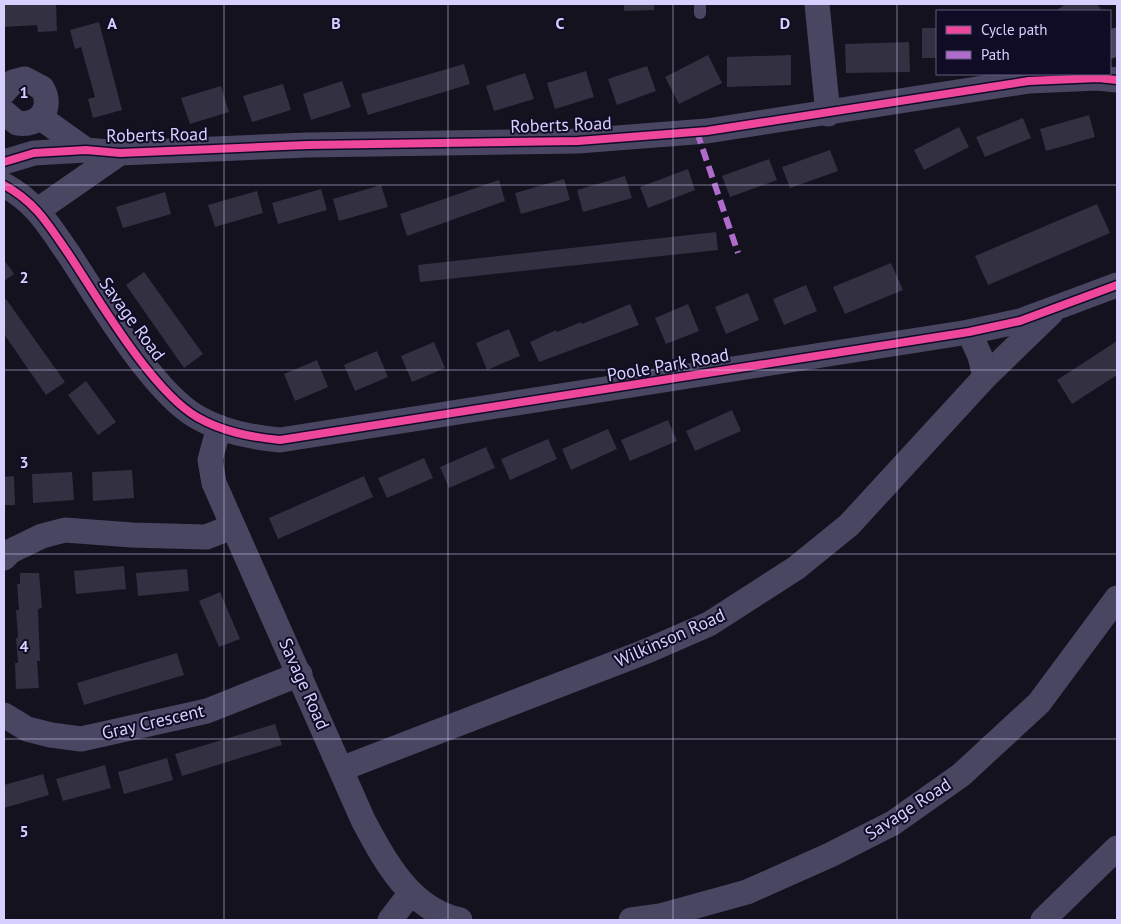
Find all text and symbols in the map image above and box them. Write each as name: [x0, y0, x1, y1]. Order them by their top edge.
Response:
legend: [936, 10, 1111, 75]
text: A: [107, 13, 117, 33]
text: B: [331, 13, 341, 33]
text: C: [556, 13, 565, 33]
text: D: [780, 13, 790, 33]
text: Cycle path: [981, 20, 1047, 39]
text: Path: [981, 45, 1010, 64]
text: 1: [19, 82, 29, 102]
street label: Roberts Road: [510, 111, 612, 138]
street label: Roberts Road: [106, 122, 208, 147]
text: 2: [19, 267, 29, 287]
street label: Savage Road: [94, 272, 170, 365]
street label: Poole Park Road: [605, 342, 731, 387]
text: 3: [19, 452, 29, 472]
street label: Wilkinson Road: [611, 603, 728, 672]
street label: Savage Road: [274, 634, 335, 733]
text: 4: [19, 636, 29, 656]
street label: Gray Crescent: [100, 699, 206, 744]
street label: Savage Road: [860, 772, 955, 845]
text: 5: [19, 821, 29, 841]

